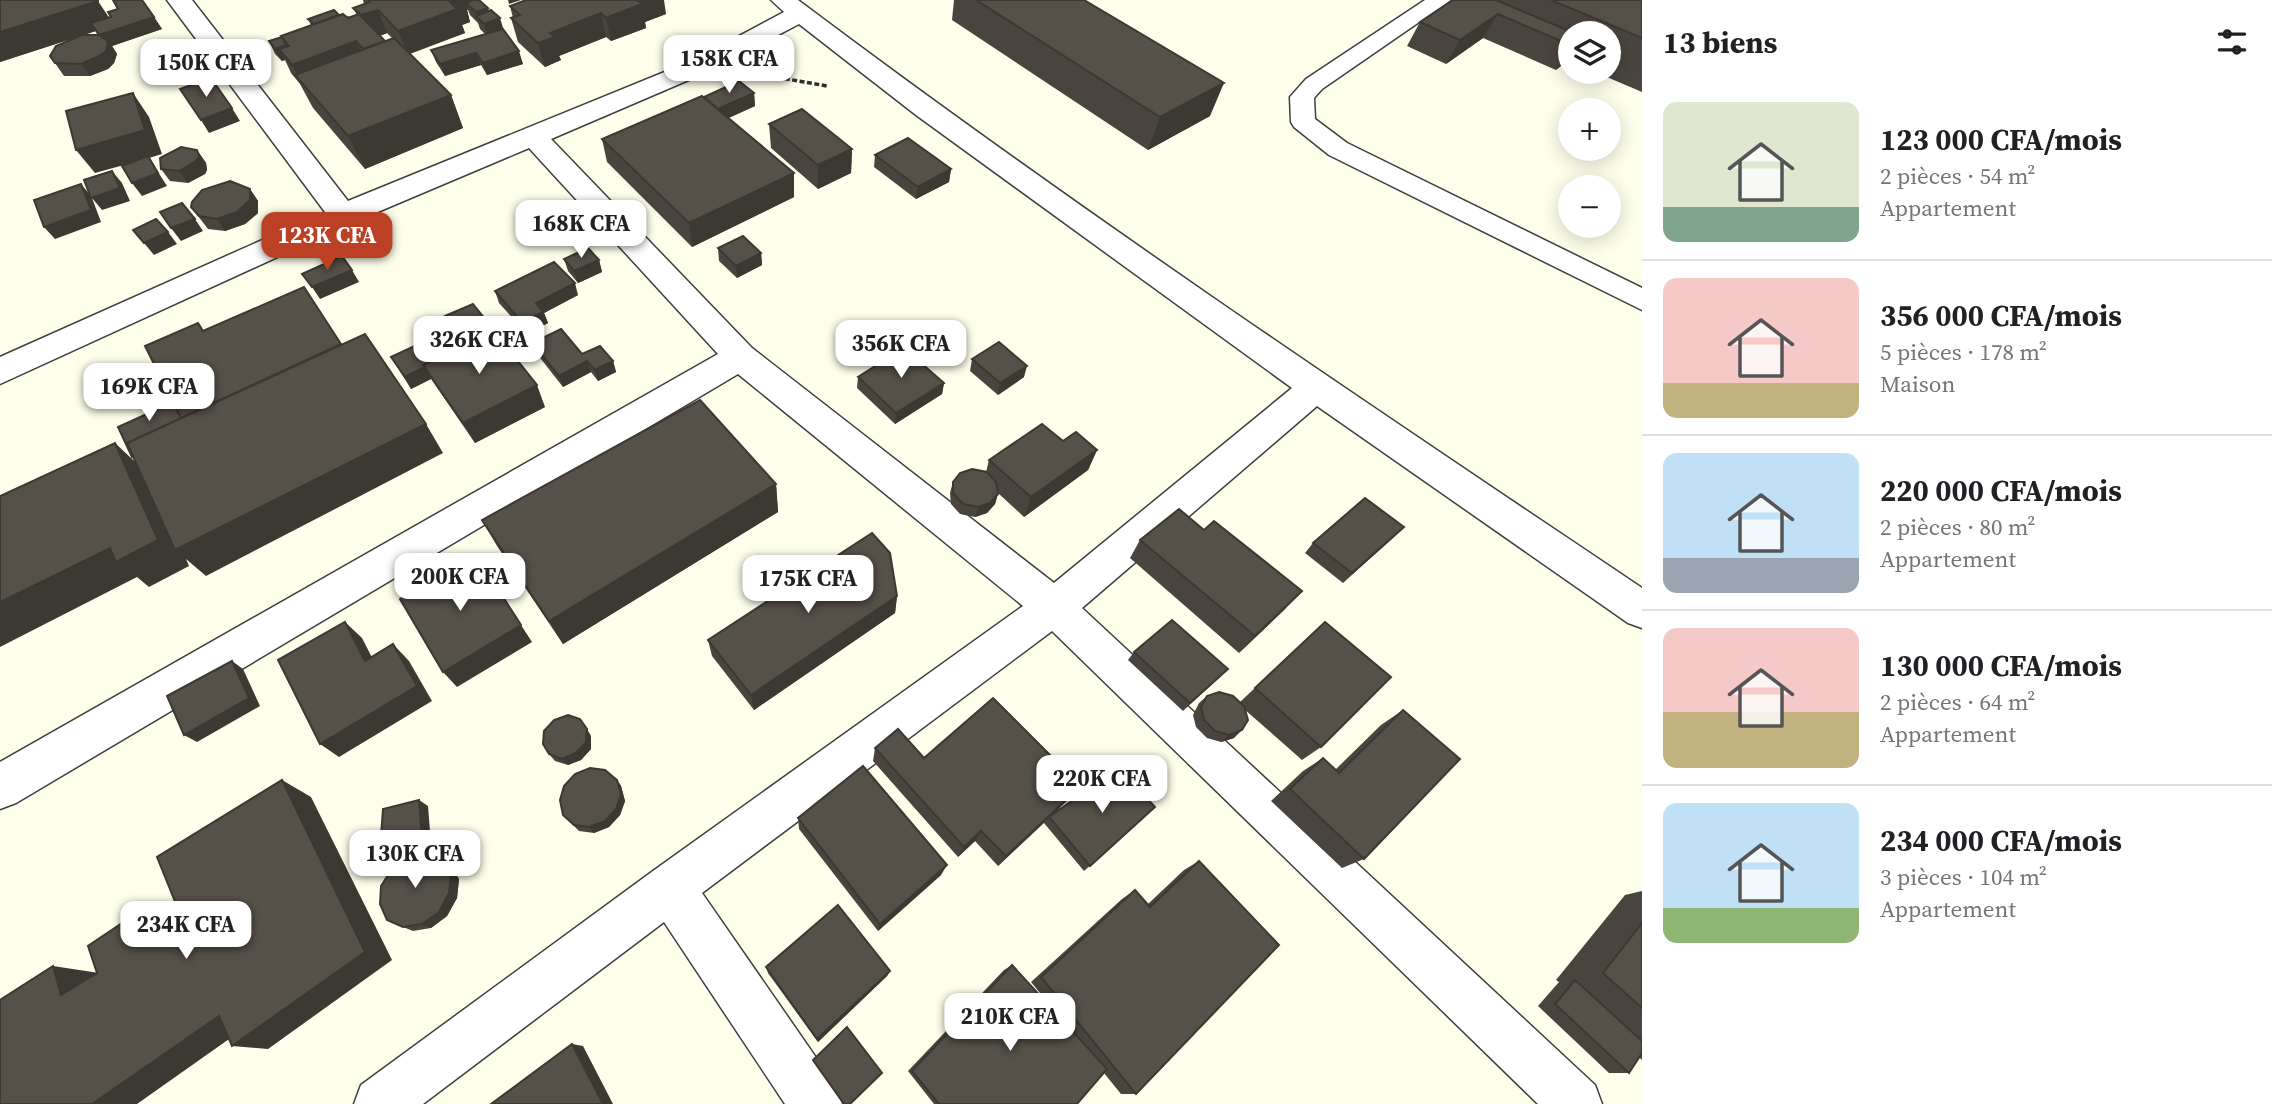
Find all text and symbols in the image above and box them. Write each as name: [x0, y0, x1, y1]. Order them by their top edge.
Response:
map controls: [1558, 21, 1621, 238]
button: layers: [1558, 21, 1621, 84]
text: 13 biens: [1663, 22, 1777, 63]
icon: filters: [2213, 23, 2251, 61]
pin: 158K CFA: [657, 36, 801, 95]
pin: 150K CFA: [134, 40, 278, 99]
text: 158K CFA: [679, 42, 779, 74]
text: 150K CFA: [156, 46, 256, 78]
button: +: [1558, 98, 1621, 161]
text: 123 000 CFA/mois: [1880, 119, 2122, 160]
icon: home: [1719, 130, 1803, 214]
text: 2 pièces · 54 m²: [1880, 160, 2035, 192]
button: −: [1558, 175, 1621, 238]
text: Appartement: [1880, 192, 2016, 224]
pin: 168K CFA: [509, 201, 653, 260]
text: 168K CFA: [531, 207, 631, 239]
pin: 123K CFA: [255, 212, 399, 272]
text: 123K CFA: [277, 219, 377, 251]
text: 356 000 CFA/mois: [1880, 295, 2122, 336]
icon: home: [1719, 306, 1803, 390]
pin: 326K CFA: [407, 316, 551, 376]
pin: 356K CFA: [829, 320, 973, 380]
text: 326K CFA: [429, 323, 529, 355]
text: 356K CFA: [851, 327, 951, 359]
text: 5 pièces · 178 m²: [1880, 336, 2047, 368]
pin: 169K CFA: [77, 364, 221, 423]
text: Maison: [1880, 368, 1955, 400]
text: 169K CFA: [99, 370, 199, 402]
text: 220 000 CFA/mois: [1880, 470, 2122, 511]
icon: home: [1719, 481, 1803, 565]
text: 2 pièces · 80 m²: [1880, 511, 2035, 543]
text: Appartement: [1880, 543, 2016, 575]
pin: 200K CFA: [388, 554, 532, 613]
pin: 175K CFA: [736, 556, 880, 615]
text: 200K CFA: [410, 560, 510, 592]
text: 175K CFA: [758, 562, 858, 594]
text: 130 000 CFA/mois: [1880, 645, 2122, 686]
icon: home: [1719, 656, 1803, 740]
text: 2 pièces · 64 m²: [1880, 686, 2035, 718]
text: Appartement: [1880, 718, 2016, 750]
pin: 220K CFA: [1030, 756, 1174, 815]
text: 220K CFA: [1052, 762, 1152, 794]
text: 234 000 CFA/mois: [1880, 820, 2122, 861]
pin: 130K CFA: [343, 830, 487, 890]
icon: home: [1719, 831, 1803, 915]
text: 130K CFA: [365, 837, 465, 869]
text: 3 pièces · 104 m²: [1880, 861, 2047, 893]
text: Appartement: [1880, 893, 2016, 925]
pin: 234K CFA: [114, 902, 258, 961]
text: 234K CFA: [136, 908, 236, 940]
pin: 210K CFA: [938, 993, 1082, 1053]
text: 210K CFA: [960, 1000, 1060, 1032]

